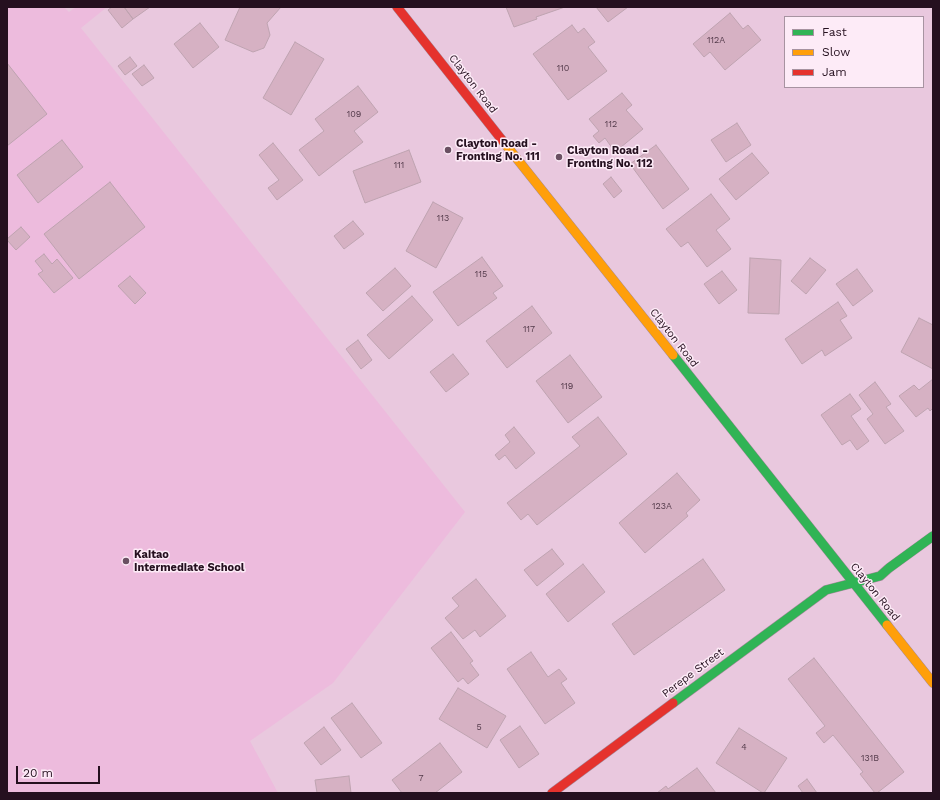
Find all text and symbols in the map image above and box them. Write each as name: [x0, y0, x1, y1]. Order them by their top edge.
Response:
legend: [784, 16, 924, 88]
text: Fast: [822, 25, 847, 39]
house number: 112A: [707, 35, 725, 45]
text: Slow: [822, 45, 850, 59]
street label: Clayton Road: [446, 52, 500, 116]
house number: 110: [557, 63, 569, 73]
text: Jam: [822, 65, 847, 79]
house number: 109: [347, 109, 361, 119]
house number: 112: [605, 119, 617, 129]
place label: Clayton Road - Fronting No. 111: [456, 137, 540, 163]
place label: Clayton Road - Fronting No. 112: [567, 144, 653, 170]
marker: Clayton Road - Fronting No. 111: [443, 145, 453, 155]
marker: Clayton Road - Fronting No. 112: [554, 152, 564, 162]
house number: 111: [394, 160, 404, 170]
house number: 113: [437, 213, 449, 223]
house number: 115: [475, 269, 487, 279]
street label: Clayton Road: [647, 306, 701, 370]
house number: 117: [523, 324, 535, 334]
house number: 119: [561, 381, 573, 391]
house number: 123A: [652, 501, 672, 511]
place label: Kaitao Intermediate School: [134, 548, 244, 574]
marker: Kaitao Intermediate School: [121, 556, 131, 566]
street label: Clayton Road: [847, 560, 903, 624]
street label: Perepe Street: [660, 646, 726, 700]
house number: 5: [476, 722, 482, 732]
house number: 4: [741, 742, 747, 752]
house number: 131B: [861, 753, 879, 763]
scale bar: [18, 758, 102, 784]
text: 20 m: [23, 766, 53, 780]
house number: 7: [418, 773, 424, 783]

